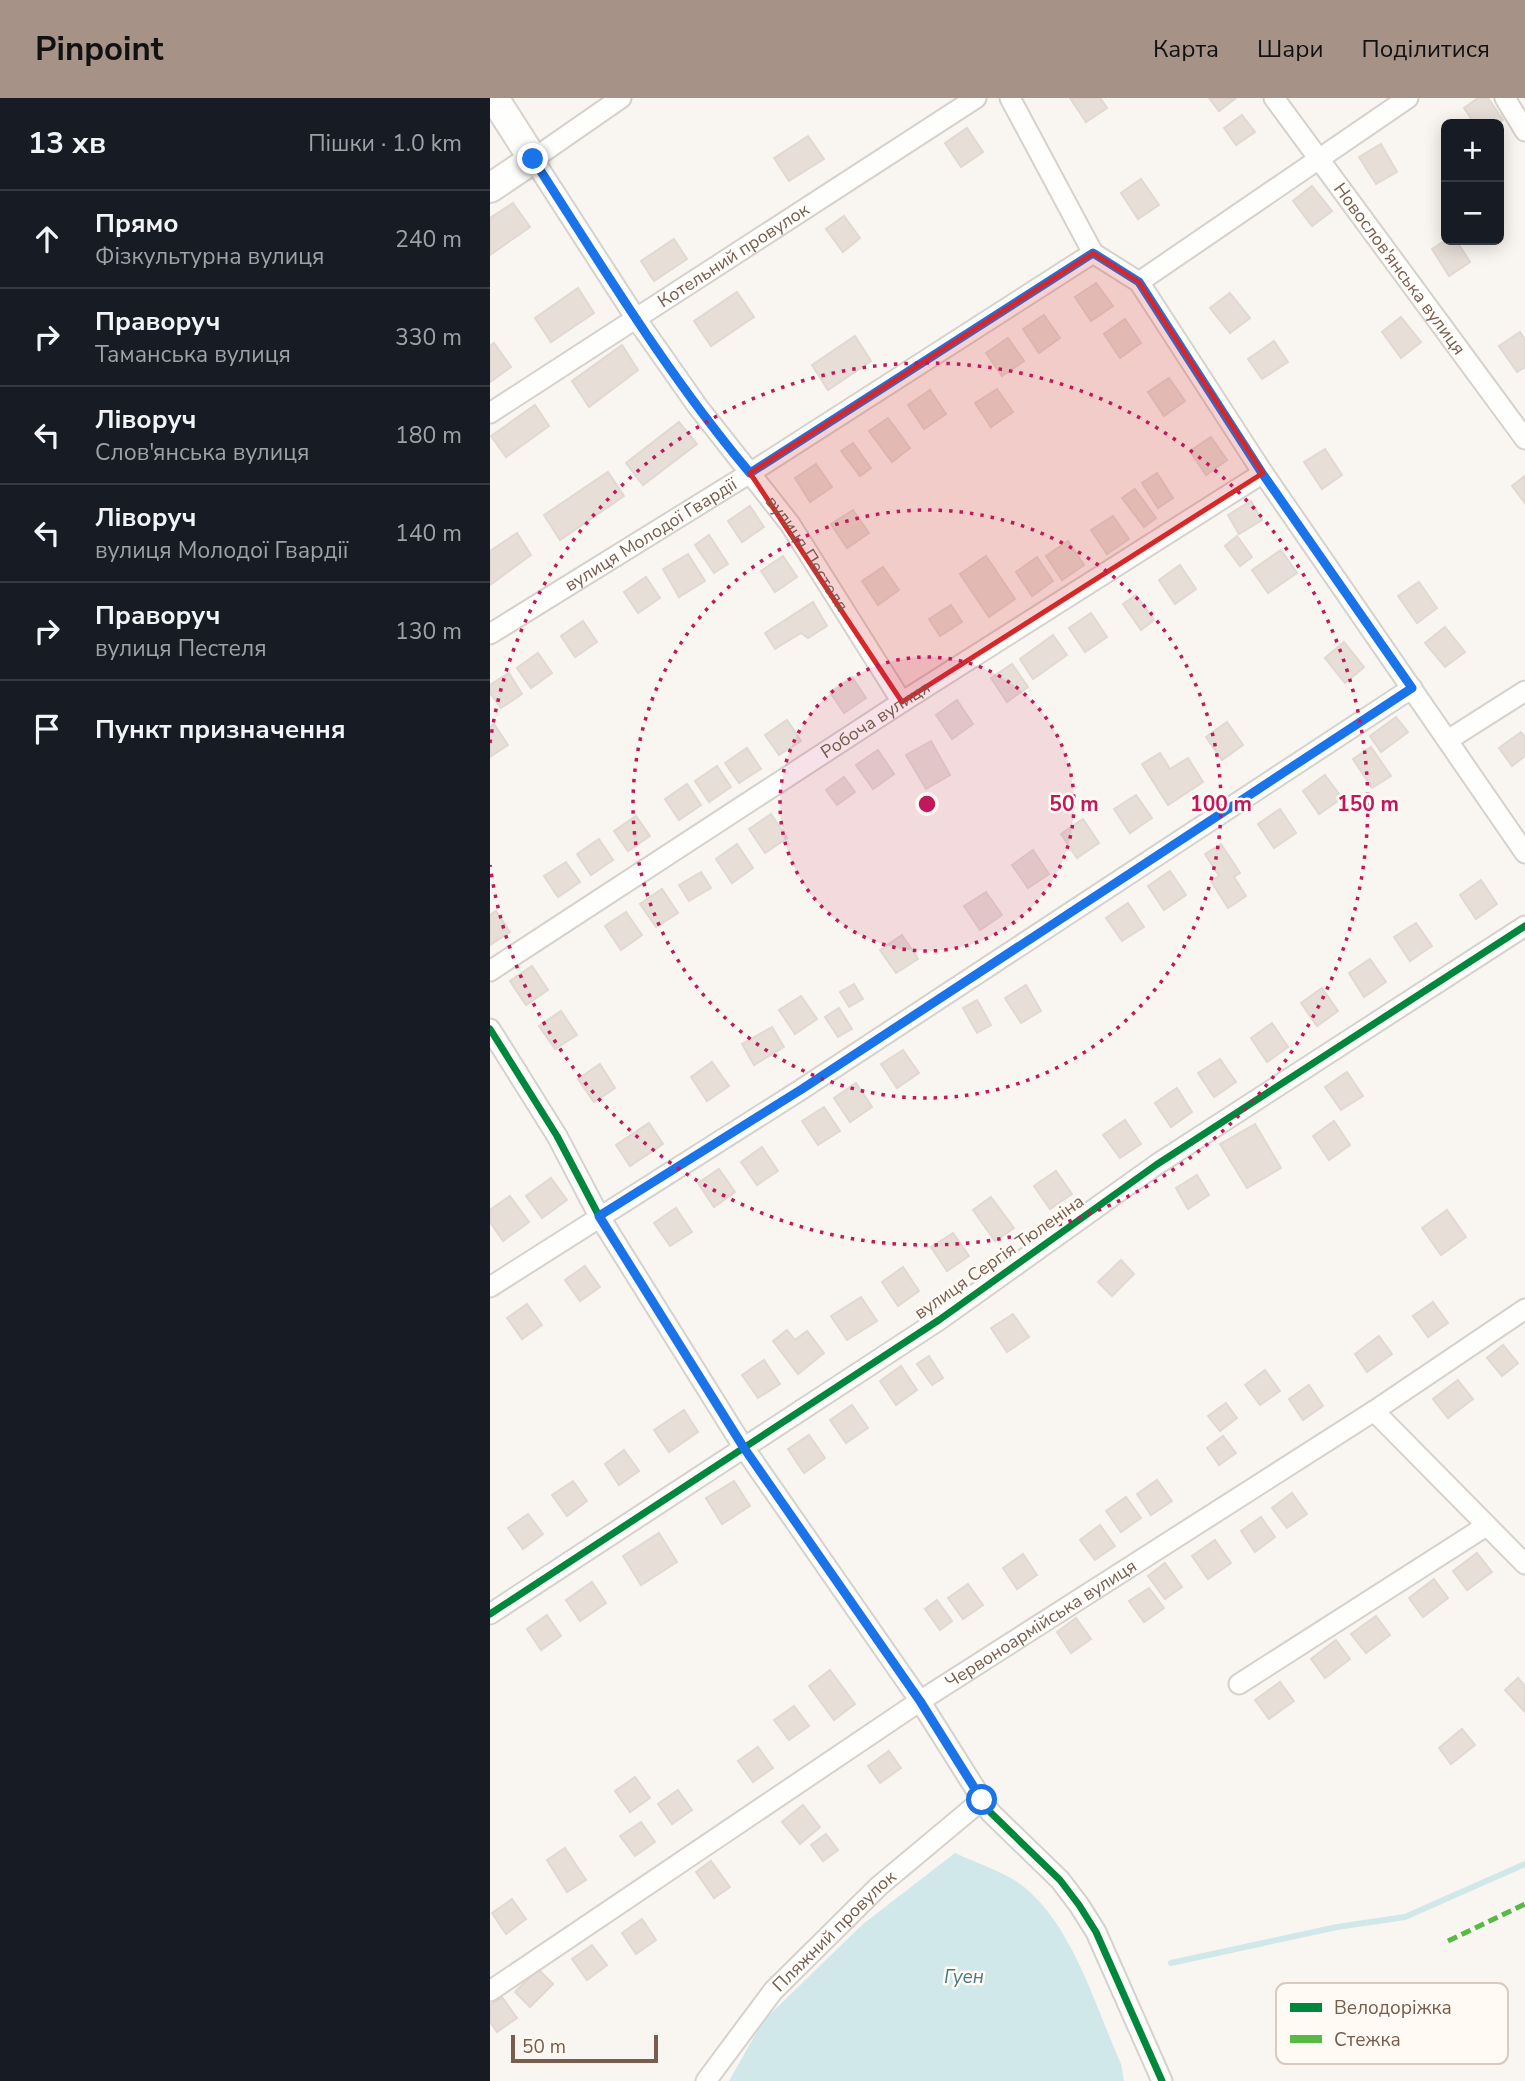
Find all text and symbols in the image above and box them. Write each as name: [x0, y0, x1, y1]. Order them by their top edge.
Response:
text: Pinpoint: [35, 27, 163, 72]
text: Карта: [1153, 33, 1219, 65]
text: Шари: [1257, 33, 1324, 65]
text: Поділитися: [1362, 33, 1490, 65]
map controls: [1441, 119, 1504, 245]
button: +: [1441, 119, 1504, 182]
text: 13 хв: [28, 123, 106, 164]
text: Пішки · 1.0 km: [308, 128, 462, 159]
route end: [517, 143, 548, 174]
street label: Новослов'янська вулиця: [1328, 178, 1471, 360]
button: −: [1441, 182, 1504, 245]
street label: Котельний провулок: [653, 197, 814, 313]
text: Прямо: [95, 206, 179, 241]
icon: ahead: [28, 220, 66, 258]
text: 240 m: [395, 224, 462, 255]
text: Фізкультурна вулиця: [95, 241, 324, 272]
text: Праворуч: [95, 304, 220, 339]
icon: right: [28, 318, 66, 356]
text: 330 m: [395, 322, 462, 353]
text: Таманська вулиця: [95, 339, 291, 370]
text: Ліворуч: [95, 402, 196, 437]
icon: left: [28, 416, 66, 454]
text: 180 m: [395, 420, 462, 451]
text: Слов'янська вулиця: [95, 437, 309, 468]
street label: вулиця Молодої Гвардії: [560, 472, 742, 597]
street label: вулиця Пестеля: [760, 491, 854, 616]
text: Ліворуч: [95, 500, 196, 535]
icon: left: [28, 514, 66, 552]
text: 140 m: [395, 518, 462, 549]
text: вулиця Молодої Гвардії: [95, 535, 348, 566]
text: Праворуч: [95, 598, 220, 633]
icon: right: [28, 612, 66, 650]
text: 130 m: [395, 616, 462, 647]
text: вулиця Пестеля: [95, 633, 267, 664]
street label: Робоча вулиця: [816, 675, 935, 764]
icon: arrive: [28, 710, 66, 748]
text: Пункт призначення: [95, 712, 346, 747]
text: 50 m: [1049, 790, 1099, 818]
text: 100 m: [1190, 790, 1252, 818]
text: 150 m: [1337, 790, 1399, 818]
centre of rings: [915, 792, 939, 816]
street label: вулиця Сергія Тюленіна: [909, 1189, 1089, 1325]
street label: Червоноармійська вулиця: [941, 1554, 1141, 1694]
route start: [966, 1784, 997, 1815]
street label: Пляжний провулок: [767, 1864, 901, 1997]
water label: Гуен: [944, 1964, 984, 1990]
legend: [1276, 1983, 1508, 2064]
text: Велодоріжка: [1334, 1995, 1452, 2021]
text: Стежка: [1334, 2027, 1401, 2053]
scale bar: [511, 2032, 658, 2064]
text: 50 m: [522, 2034, 566, 2060]

